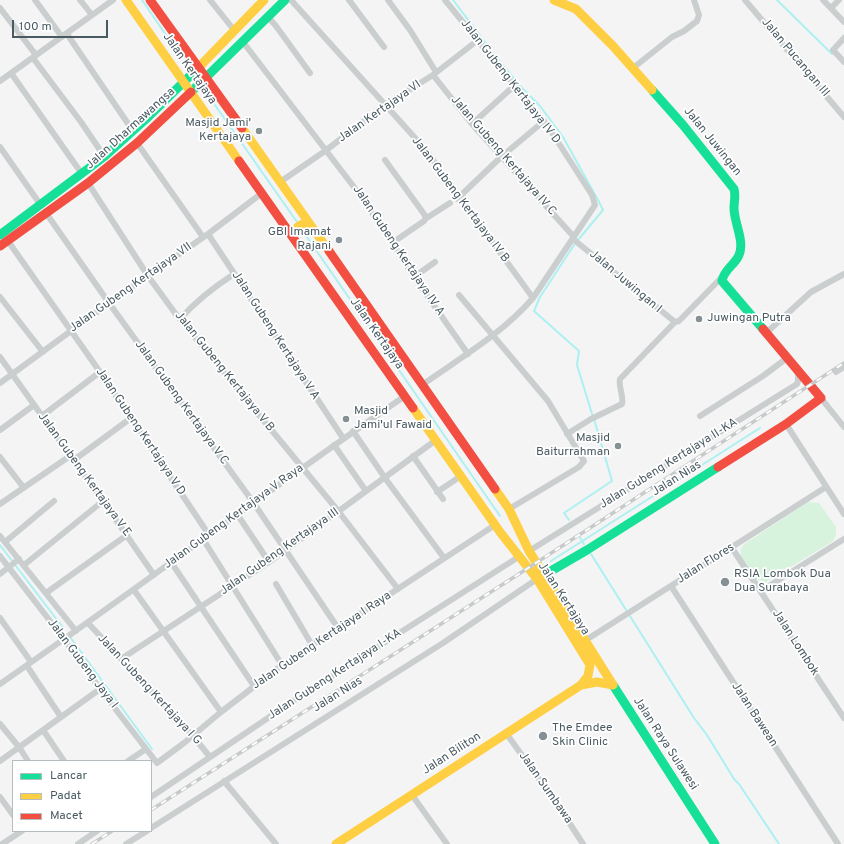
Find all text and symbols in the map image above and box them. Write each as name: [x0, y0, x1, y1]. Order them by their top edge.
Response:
scale bar: [14, 12, 110, 38]
street label: Jalan Pucangan III: [758, 16, 832, 100]
street label: Jalan Gubeng Kertajaya IV D: [457, 17, 563, 147]
text: 100 m: [19, 19, 52, 35]
street label: Jalan Kertajaya: [159, 30, 219, 108]
street label: Jalan Kertajaya VI: [336, 78, 424, 146]
street label: Jalan Dharmawangsa: [83, 85, 179, 173]
street label: Jalan Gubeng Kertajaya IV C: [447, 93, 559, 219]
street label: Jalan Juwingan: [680, 105, 744, 179]
place label: Masjid Jami' Kertajaya: [185, 117, 251, 145]
marker: Masjid Jami' Kertajaya: [254, 126, 264, 136]
street label: Jalan Gubeng Kertajaya IV B: [408, 134, 512, 266]
street label: Jalan Gubeng Kertajaya IV A: [349, 183, 447, 319]
place label: GBI Imamat Rajani: [268, 226, 331, 254]
marker: GBI Imamat Rajani: [334, 235, 344, 245]
street label: Jalan Gubeng Kertajaya VII: [67, 240, 195, 336]
street label: Jalan Juwingan I: [586, 247, 664, 317]
street label: Jalan Gubeng Kertajaya V A: [228, 269, 322, 403]
street label: Jalan Kertajaya: [346, 295, 406, 373]
street label: Jalan Gubeng Kertajaya V B: [171, 309, 277, 435]
place label: Juwingan Putra: [707, 312, 791, 326]
marker: Juwingan Putra: [694, 314, 704, 324]
street label: Jalan Gubeng Kertajaya V C: [131, 338, 231, 468]
street label: Jalan Gubeng Kertajaya V D: [92, 366, 188, 498]
place label: Masjid Jami'ul Fawaid: [354, 405, 432, 433]
street label: Jalan Gubeng Kertajaya V E: [34, 410, 134, 540]
marker: Masjid Jami'ul Fawaid: [341, 414, 351, 424]
street label: Jalan Gubeng Kertajaya II-KA: [597, 416, 741, 512]
place label: Masjid Baiturrahman: [536, 432, 610, 460]
marker: Masjid Baiturrahman: [613, 441, 623, 451]
street label: Jalan Nias: [650, 458, 704, 500]
street label: Jalan Gubeng Kertajaya V Raya: [161, 462, 307, 572]
street label: Jalan Gubeng Kertajaya III: [218, 505, 342, 599]
street label: Jalan Flores: [675, 541, 737, 587]
street label: Jalan Kertajaya: [534, 560, 592, 638]
place label: RSIA Lombok Dua Dua Surabaya: [734, 568, 831, 596]
marker: RSIA Lombok Dua Dua Surabaya: [719, 576, 731, 588]
street label: Jalan Gubeng Kertajaya I Raya: [250, 589, 394, 693]
street label: Jalan Lombok: [768, 607, 822, 679]
street label: Jalan Gubeng Jaya I: [44, 616, 120, 712]
street label: Jalan Gubeng Kertajaya I-KA: [265, 626, 405, 724]
street label: Jalan Gubeng Kertajaya I G: [94, 632, 204, 748]
street label: Jalan Nias: [311, 674, 365, 716]
street label: Jalan Bawean: [728, 680, 780, 750]
street label: Jalan Raya Sulawesi: [629, 695, 701, 793]
place label: The Emdee Skin Clinic: [552, 722, 613, 750]
street label: Jalan Biliton: [420, 730, 484, 778]
marker: The Emdee Skin Clinic: [537, 730, 549, 742]
street label: Jalan Sumbawa: [515, 749, 575, 827]
legend: [12, 760, 152, 832]
text: Lancar: [50, 768, 87, 784]
text: Padat: [50, 788, 81, 804]
text: Macet: [50, 808, 83, 824]

